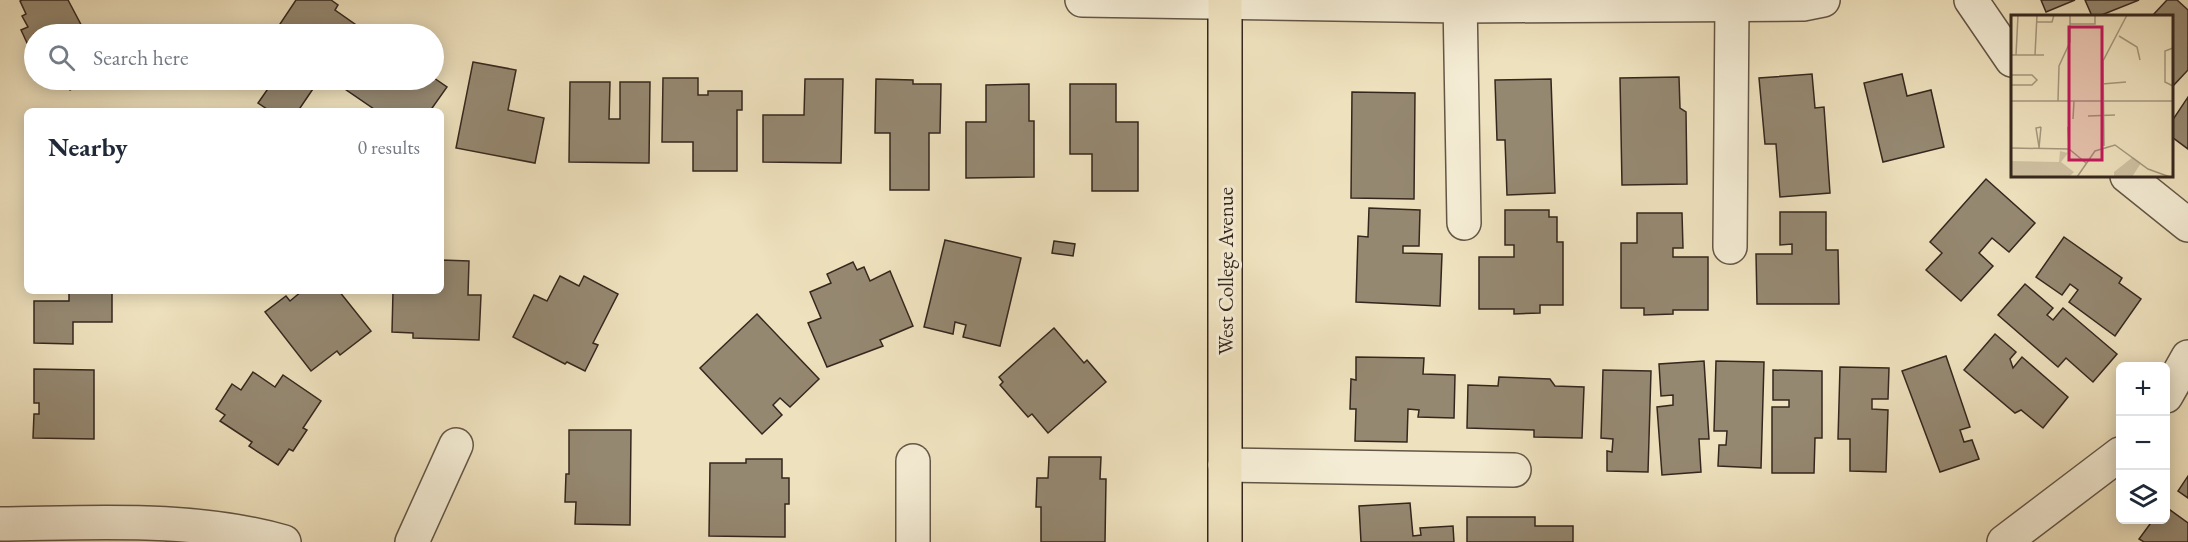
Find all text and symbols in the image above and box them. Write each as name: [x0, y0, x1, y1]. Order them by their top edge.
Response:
inset map: [2011, 15, 2173, 177]
search box: [24, 24, 444, 90]
icon: search: [45, 41, 78, 74]
text: Search here: [93, 43, 188, 72]
text: Nearby: [48, 130, 128, 164]
text: 0 results: [357, 134, 420, 160]
street label: West College Avenue: [1212, 187, 1239, 355]
map controls: [2116, 362, 2170, 524]
button: +: [2116, 362, 2170, 416]
button: −: [2116, 416, 2170, 470]
button: layers: [2116, 470, 2170, 524]

